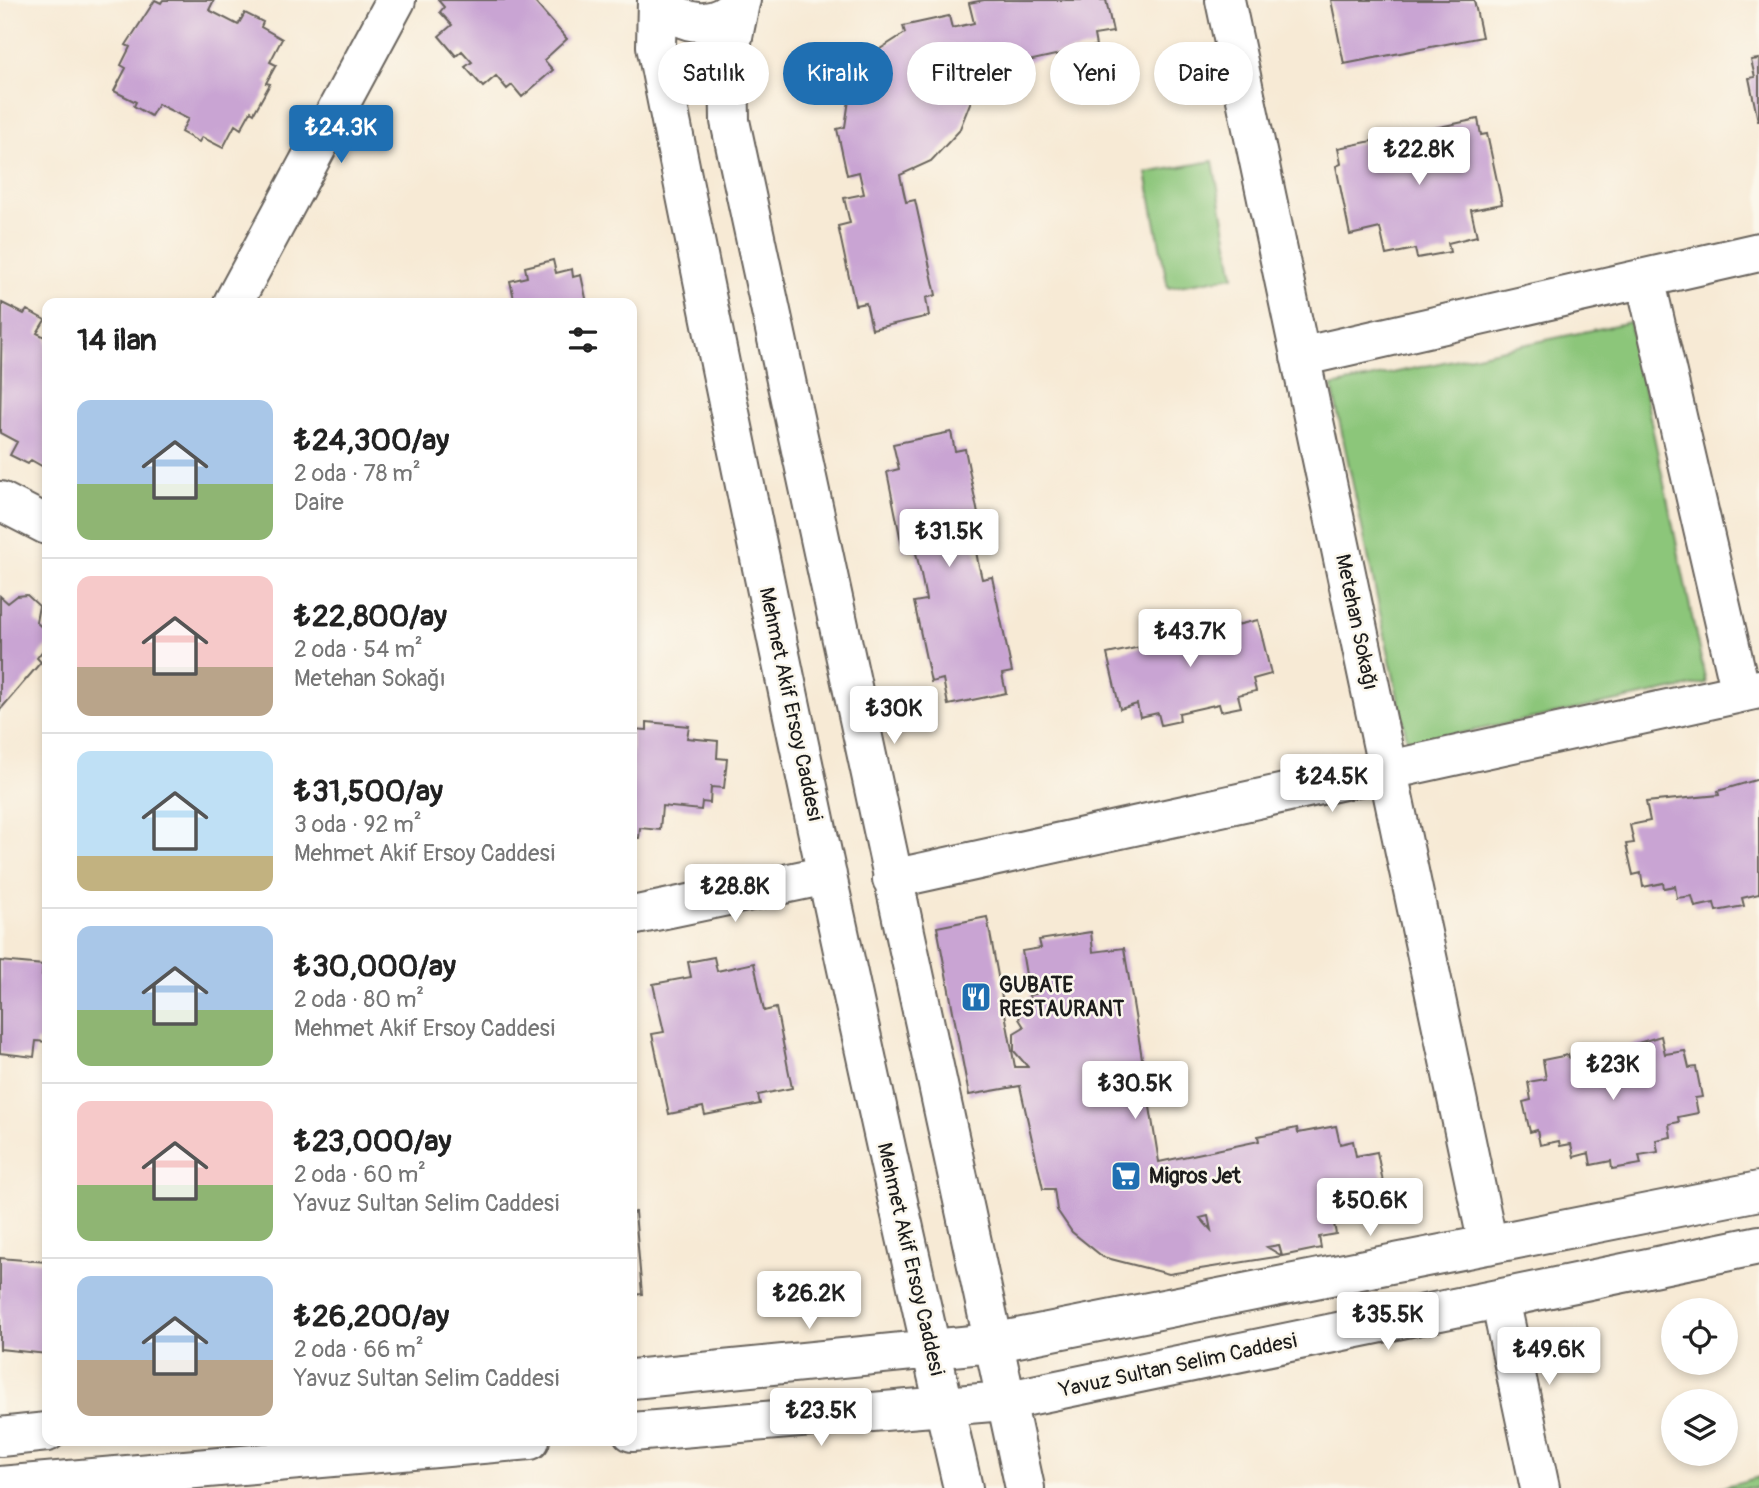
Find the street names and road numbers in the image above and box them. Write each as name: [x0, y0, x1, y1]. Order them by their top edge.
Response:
street label: Metehan Sokağı: [1329, 552, 1384, 693]
street label: Mehmet Akif Ersoy Caddesi: [753, 585, 829, 824]
street label: Mehmet Akif Ersoy Caddesi: [871, 1140, 951, 1378]
street label: Yavuz Sultan Selim Caddesi: [1056, 1327, 1300, 1404]

